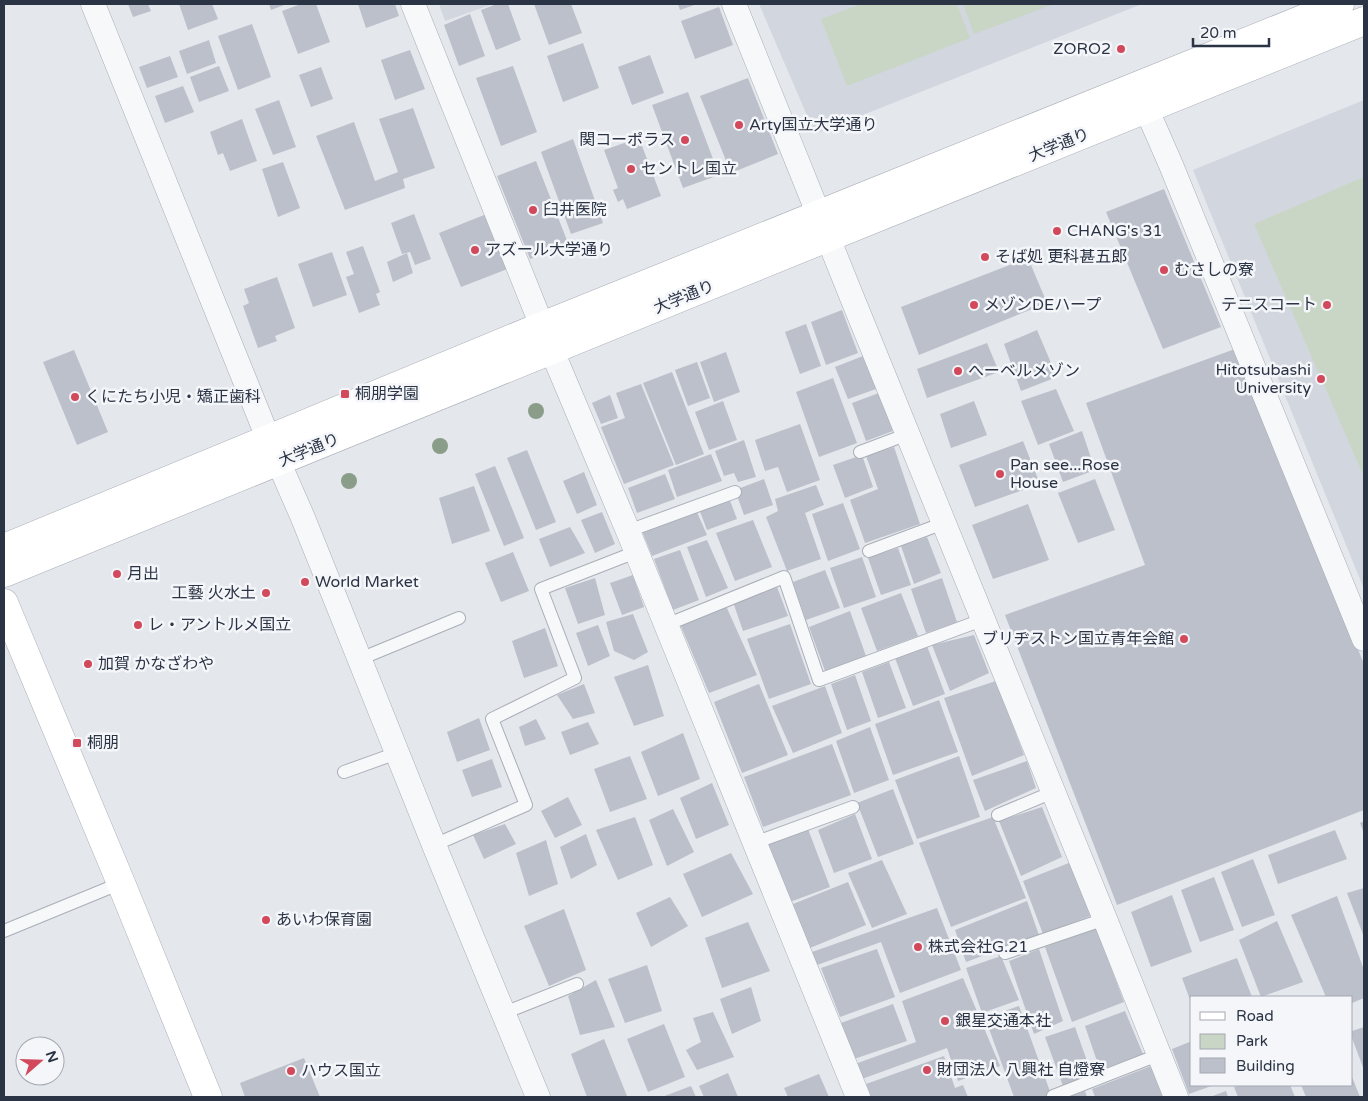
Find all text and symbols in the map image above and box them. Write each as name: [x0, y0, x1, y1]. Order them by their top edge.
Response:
scale bar: [1193, 15, 1269, 47]
text: 20 m: [1200, 24, 1237, 42]
place label: ZORO2: [1053, 39, 1111, 59]
marker: ZORO2: [1115, 43, 1127, 55]
place label: Arty国立大学通り: [749, 115, 878, 135]
marker: Arty国立大学通り: [733, 119, 745, 131]
street label: 大学通り: [1026, 124, 1092, 166]
place label: 関コーポラス: [579, 130, 675, 150]
marker: 関コーポラス: [679, 134, 691, 146]
place label: セントレ国立: [641, 159, 737, 179]
marker: セントレ国立: [625, 163, 637, 175]
place label: 臼井医院: [543, 200, 607, 220]
marker: 臼井医院: [527, 204, 539, 216]
place label: CHANG's 31: [1067, 221, 1163, 241]
marker: CHANG's 31: [1051, 225, 1063, 237]
place label: アズール大学通り: [485, 240, 613, 260]
marker: アズール大学通り: [469, 244, 481, 256]
place label: そば処 更科甚五郎: [995, 247, 1127, 267]
marker: そば処 更科甚五郎: [979, 251, 991, 263]
place label: むさしの寮: [1174, 260, 1254, 280]
marker: むさしの寮: [1158, 264, 1170, 276]
street label: 大学通り: [651, 276, 717, 318]
place label: メゾンDEハープ: [984, 295, 1101, 315]
place label: テニスコート: [1221, 295, 1317, 315]
marker: メゾンDEハープ: [968, 299, 980, 311]
marker: テニスコート: [1321, 299, 1333, 311]
place label: Hitotsubashi University: [1215, 360, 1311, 398]
place label: へーベルメゾン: [968, 361, 1080, 381]
marker: へーベルメゾン: [952, 365, 964, 377]
marker: Hitotsubashi University: [1315, 373, 1327, 385]
place label: 桐朋学園: [355, 384, 419, 404]
place label: くにたち小児・矯正歯科: [85, 387, 261, 407]
marker: 桐朋学園: [339, 388, 351, 400]
marker: くにたち小児・矯正歯科: [69, 391, 81, 403]
street label: 大学通り: [276, 429, 342, 471]
place label: Pan see...Rose House: [1010, 455, 1119, 493]
marker: Pan see...Rose House: [994, 468, 1006, 480]
place label: 月出: [127, 564, 159, 584]
marker: 月出: [111, 568, 123, 580]
place label: World Market: [315, 572, 419, 592]
marker: World Market: [299, 576, 311, 588]
place label: 工藝 火水土: [172, 583, 256, 603]
marker: 工藝 火水土: [260, 587, 272, 599]
place label: レ・アントルメ国立: [148, 615, 291, 635]
marker: レ・アントルメ国立: [132, 619, 144, 631]
place label: ブリヂストン国立青年会館: [982, 629, 1174, 649]
marker: ブリヂストン国立青年会館: [1178, 633, 1190, 645]
place label: 加賀 かなざわや: [98, 654, 214, 674]
marker: 加賀 かなざわや: [82, 658, 94, 670]
place label: 桐朋: [87, 733, 119, 753]
marker: 桐朋: [71, 737, 83, 749]
place label: あいわ保育園: [276, 910, 372, 930]
marker: あいわ保育園: [260, 914, 272, 926]
place label: 株式会社G.21: [928, 937, 1028, 957]
marker: 株式会社G.21: [912, 941, 924, 953]
legend: [1190, 996, 1353, 1086]
text: Road: [1236, 1007, 1274, 1025]
place label: 銀星交通本社: [955, 1011, 1051, 1031]
marker: 銀星交通本社: [939, 1015, 951, 1027]
text: Park: [1236, 1032, 1268, 1050]
north arrow: [15, 1036, 65, 1086]
text: N: [42, 1049, 62, 1065]
text: Building: [1236, 1057, 1295, 1075]
place label: 財団法人 八興社 自燈寮: [937, 1060, 1105, 1080]
place label: ハウス国立: [301, 1061, 381, 1081]
marker: 財団法人 八興社 自燈寮: [921, 1064, 933, 1076]
marker: ハウス国立: [285, 1065, 297, 1077]

